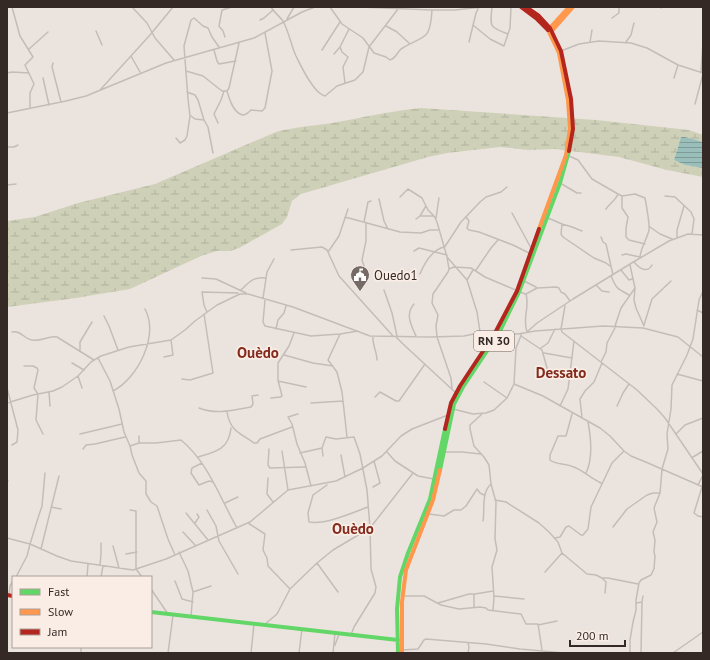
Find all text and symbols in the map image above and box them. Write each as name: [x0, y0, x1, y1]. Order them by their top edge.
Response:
public building icon: Ouedo1: [349, 264, 371, 292]
place label: Ouedo1: [374, 267, 418, 284]
road number: RN 30: [474, 331, 514, 351]
district label: Ouèdo: [237, 343, 279, 362]
district label: Dessato: [536, 363, 586, 382]
district label: Ouèdo: [332, 519, 374, 538]
legend: [12, 576, 152, 648]
text: Fast: [48, 584, 69, 599]
text: Slow: [48, 604, 73, 619]
scale bar: [570, 622, 625, 648]
text: Jam: [47, 624, 67, 639]
text: 200 m: [576, 628, 609, 643]

